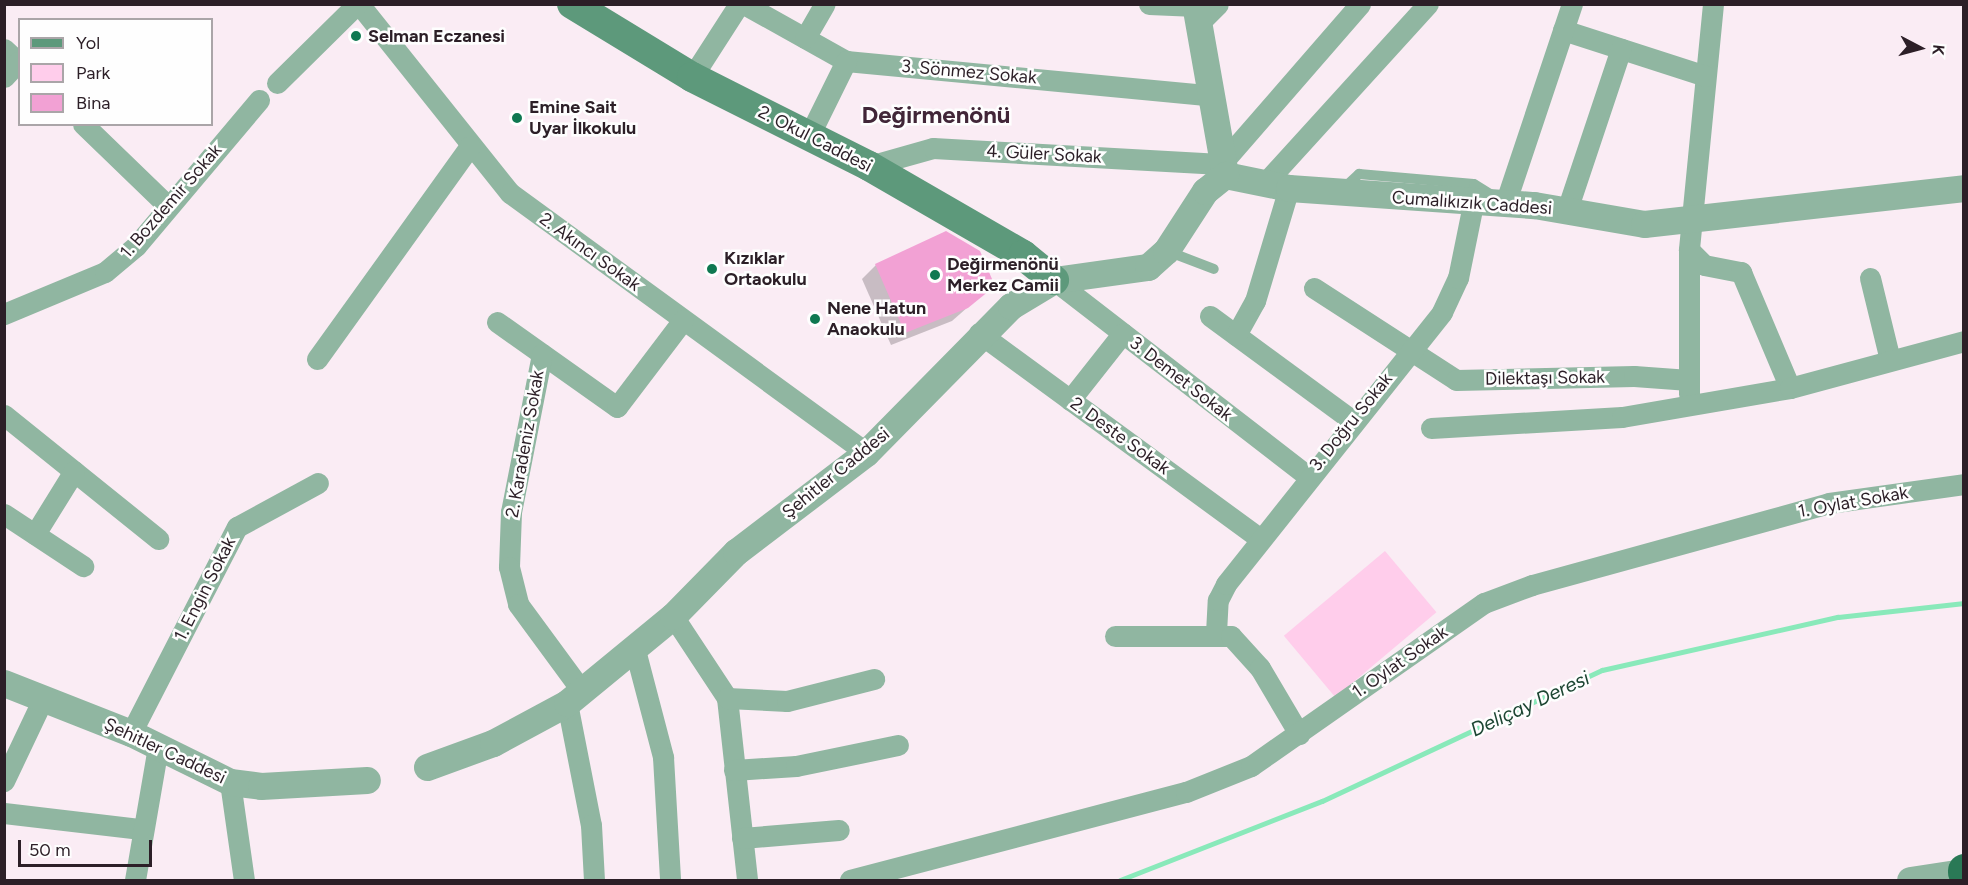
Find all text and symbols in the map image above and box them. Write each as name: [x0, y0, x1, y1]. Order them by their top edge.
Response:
legend: [18, 18, 213, 126]
north arrow: [1890, 18, 1950, 78]
place label: Selman Eczanesi: [368, 25, 505, 47]
marker: Selman Eczanesi: [349, 29, 363, 43]
text: Yol: [76, 32, 100, 54]
text: K: [1928, 44, 1948, 56]
street label: 3. Sönmez Sokak: [900, 55, 1038, 89]
text: Park: [76, 62, 110, 84]
text: Bina: [76, 92, 110, 114]
place label: Emine Sait Uyar İlkokulu: [529, 97, 636, 140]
street label: 2. Okul Caddesi: [754, 101, 876, 177]
district label: Değirmenönü: [862, 101, 1010, 129]
marker: Emine Sait Uyar İlkokulu: [510, 111, 524, 125]
street label: 1. Bozdemir Sokak: [116, 139, 226, 263]
street label: 4. Güler Sokak: [986, 140, 1102, 168]
street label: Cumalıkızık Caddesi: [1391, 187, 1553, 219]
street label: 2. Akıncı Sokak: [535, 208, 645, 296]
place label: Kızıklar Ortaokulu: [724, 248, 807, 290]
place label: Değirmenönü Merkez Camii: [947, 254, 1059, 296]
marker: Kızıklar Ortaokulu: [705, 262, 719, 276]
marker: Değirmenönü Merkez Camii: [928, 268, 942, 282]
place label: Nene Hatun Anaokulu: [827, 298, 926, 340]
marker: Nene Hatun Anaokulu: [808, 312, 822, 326]
street label: 3. Demet Sokak: [1125, 332, 1237, 426]
street label: Dilektaşı Sokak: [1485, 366, 1605, 390]
street label: 2. Karadeniz Sokak: [501, 369, 549, 519]
street label: 3. Doğru Sokak: [1305, 369, 1397, 475]
street label: 2. Deste Sokak: [1066, 393, 1174, 479]
street label: Şehitler Caddesi: [778, 423, 894, 523]
street label: 1. Oylat Sokak: [1796, 482, 1910, 522]
street label: 1. Engin Sokak: [170, 534, 240, 644]
street label: 1. Oylat Sokak: [1348, 621, 1452, 703]
water label: Deliçay Deresi: [1467, 666, 1593, 742]
street label: Şehitler Caddesi: [101, 713, 229, 789]
scale bar: [21, 828, 154, 866]
text: 50 m: [29, 839, 71, 861]

